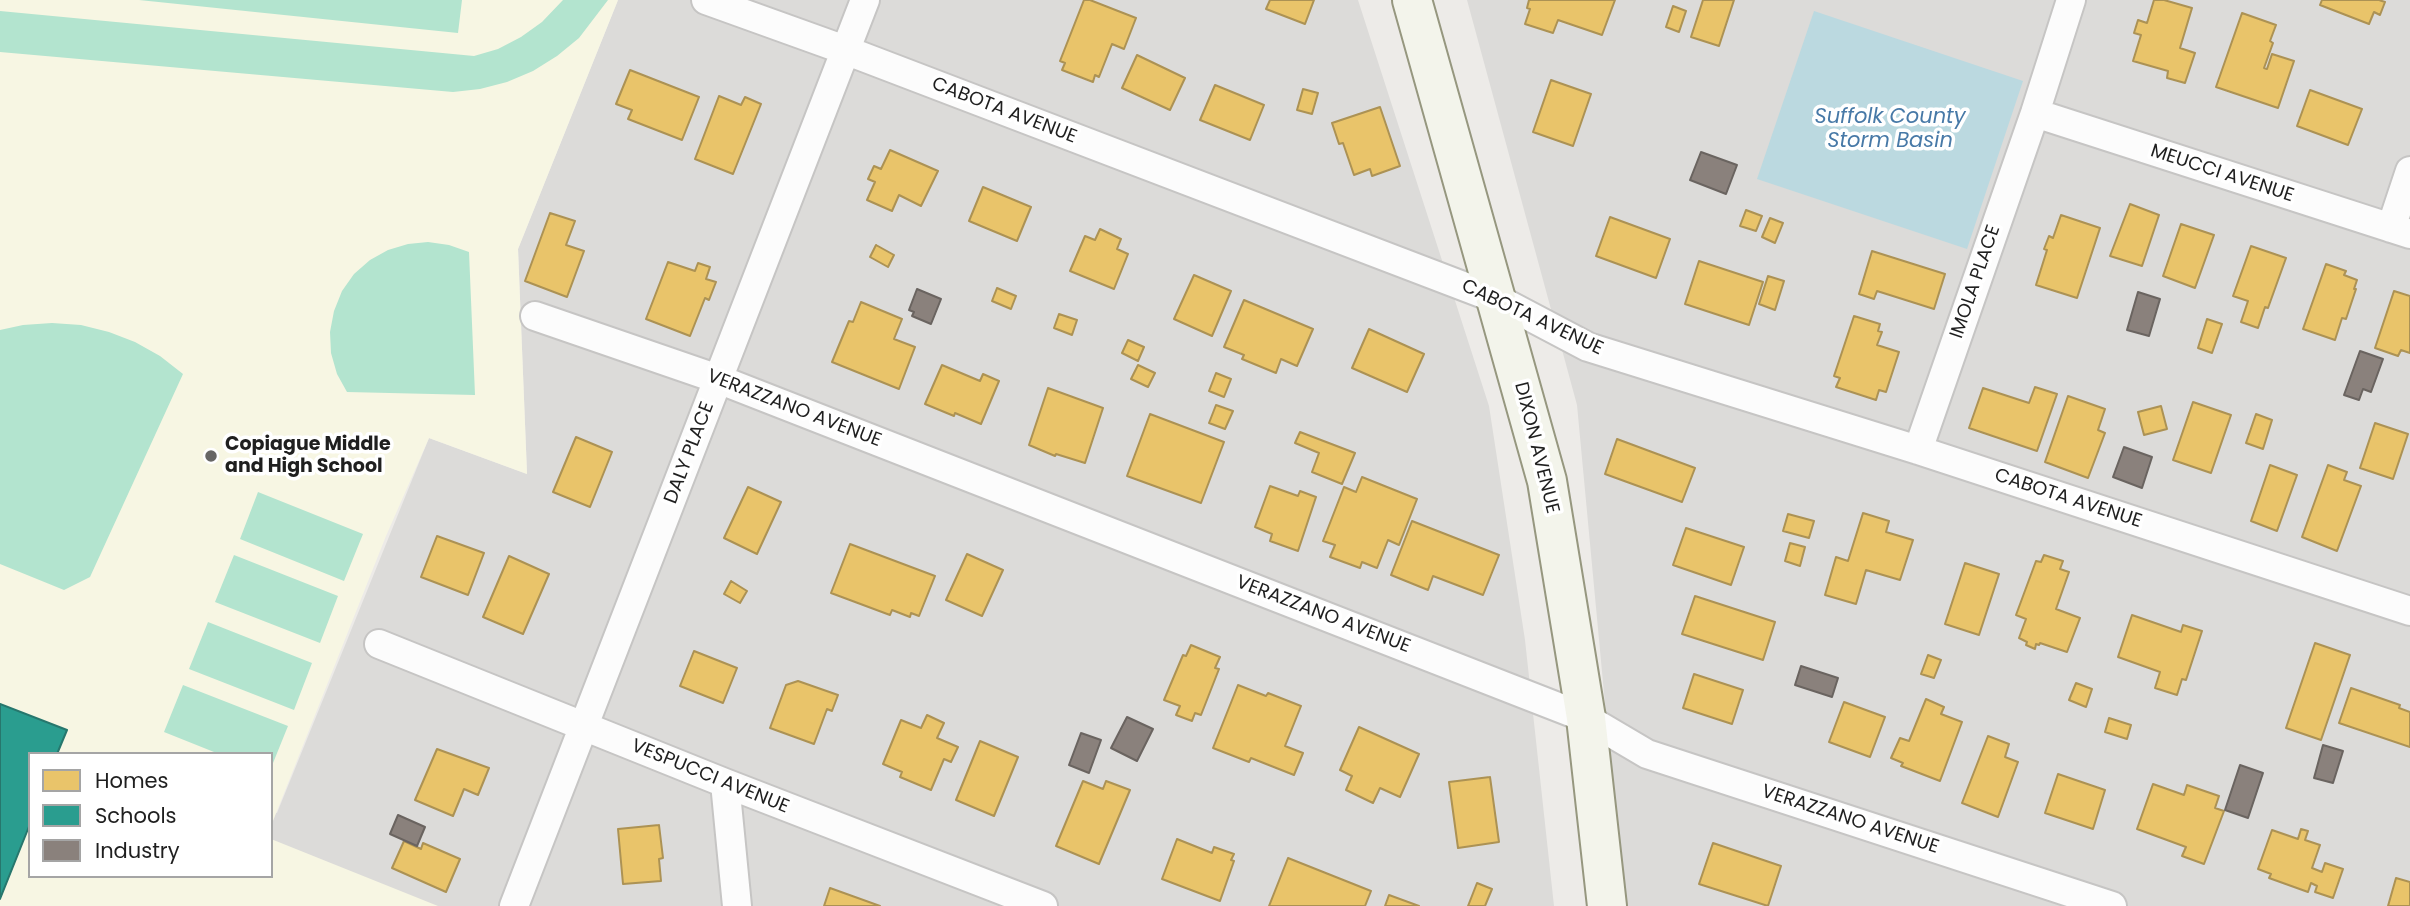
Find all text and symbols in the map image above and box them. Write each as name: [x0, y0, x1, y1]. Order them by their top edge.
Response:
street label: CABOTA AVENUE: [928, 73, 1080, 149]
water label: Suffolk County Storm Basin: [1814, 105, 1966, 155]
street label: MEUCCI AVENUE: [2147, 140, 2297, 208]
street label: IMOLA PLACE: [1946, 222, 2006, 342]
street label: CABOTA AVENUE: [1458, 275, 1606, 361]
street label: VERAZZANO AVENUE: [704, 365, 884, 453]
street label: DIXON AVENUE: [1509, 380, 1563, 516]
street label: DALY PLACE: [660, 399, 720, 507]
place label: Copiague Middle and High School: [225, 434, 391, 478]
marker: Copiague Middle and High School: [203, 448, 219, 464]
street label: CABOTA AVENUE: [1991, 464, 2145, 534]
street label: VERAZZANO AVENUE: [1233, 571, 1413, 659]
street label: VESPUCCI AVENUE: [628, 735, 792, 819]
legend: [28, 752, 273, 878]
text: Homes: [95, 766, 169, 795]
street label: VERAZZANO AVENUE: [1759, 781, 1941, 859]
text: Schools: [95, 801, 177, 830]
text: Industry: [95, 836, 180, 865]

